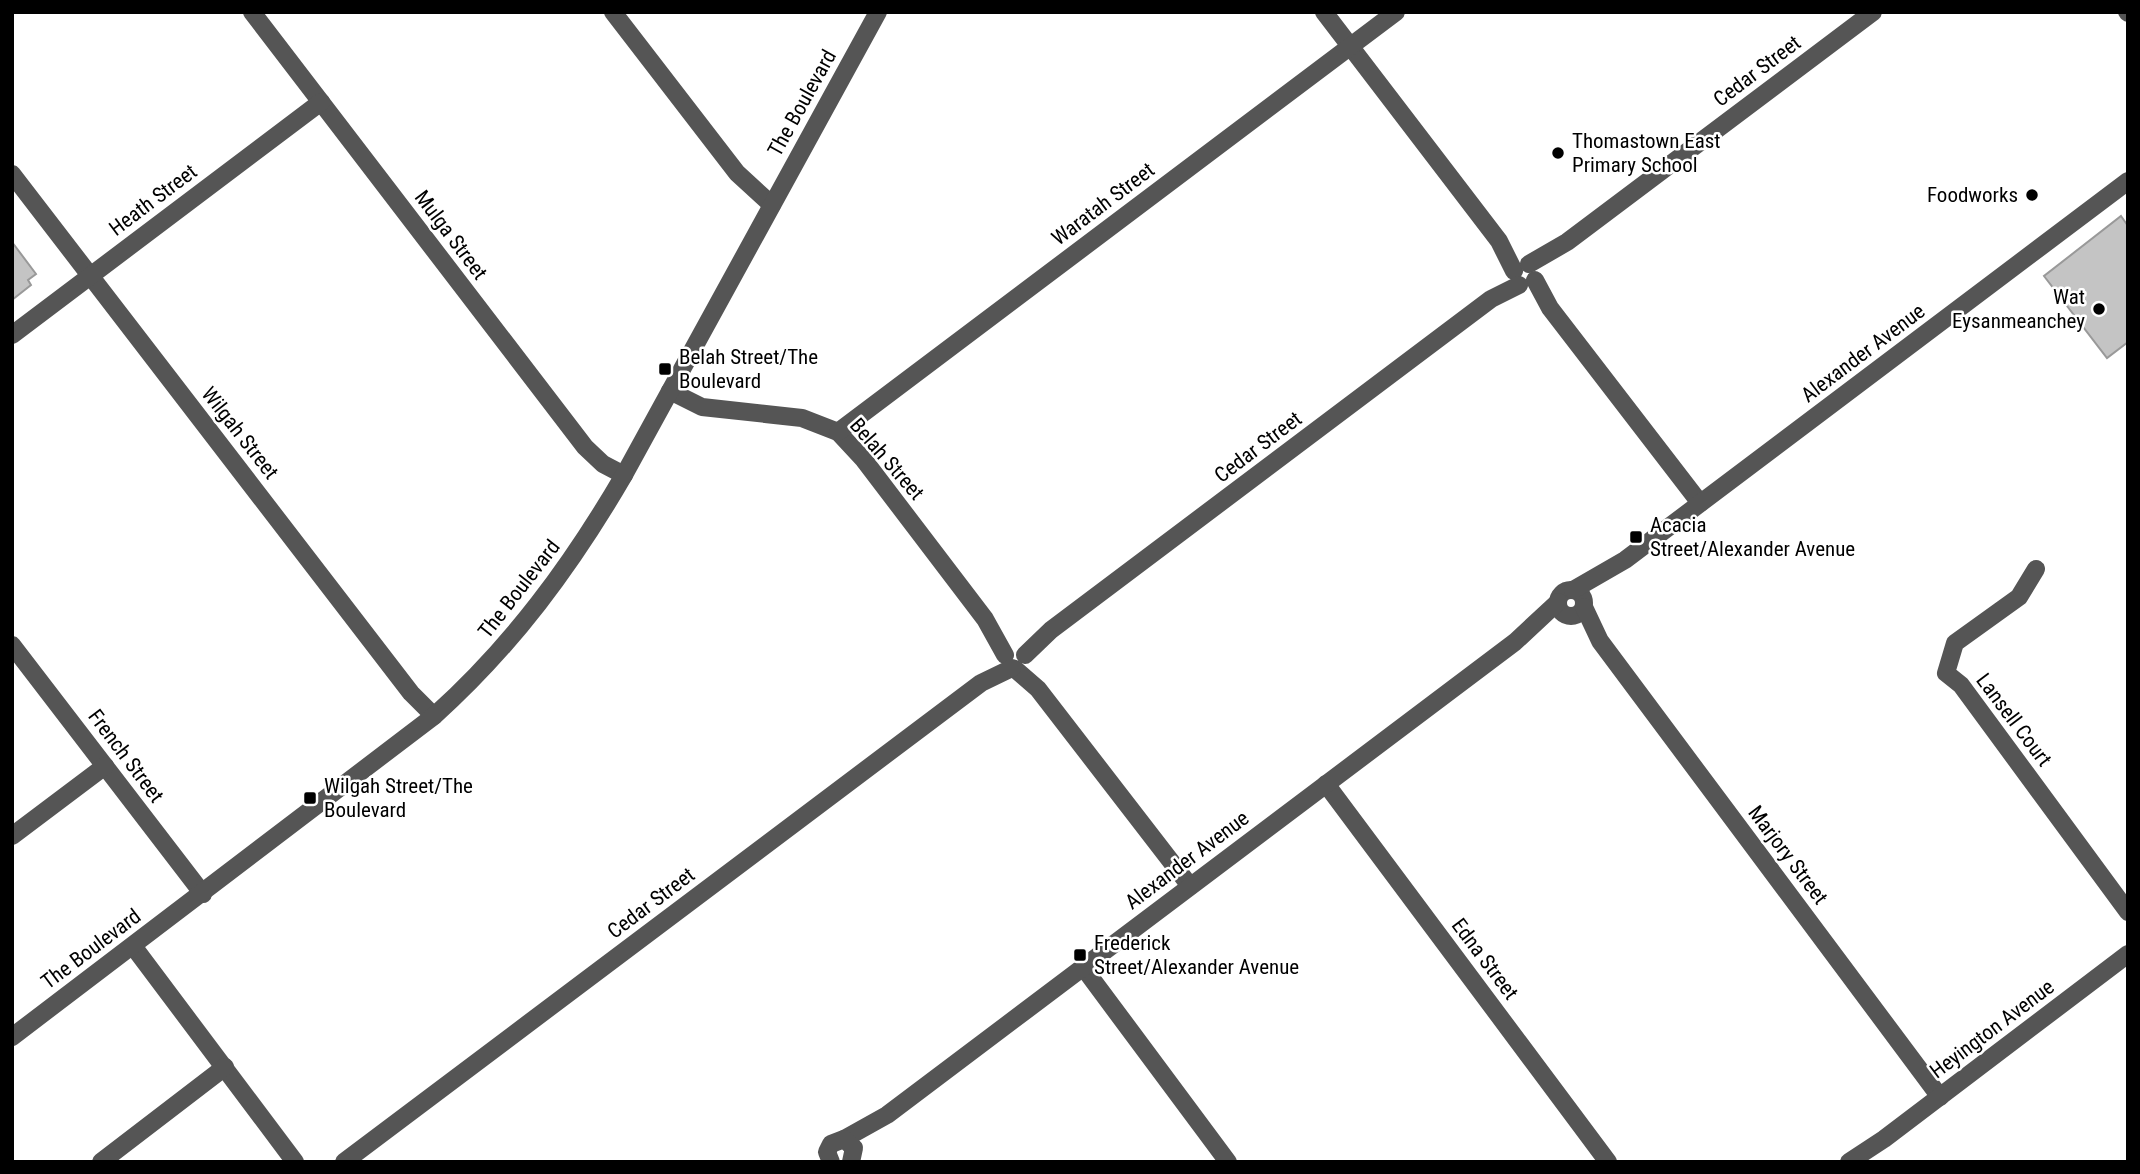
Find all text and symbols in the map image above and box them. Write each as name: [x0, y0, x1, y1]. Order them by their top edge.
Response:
street label: Cedar Street: [1709, 31, 1805, 111]
street label: The Boulevard: [763, 46, 841, 160]
place label: Thomastown East Primary School: [1572, 129, 1721, 177]
marker: Thomastown East Primary School: [1550, 145, 1566, 161]
street label: Waratah Street: [1047, 158, 1159, 250]
street label: Heath Street: [105, 159, 201, 241]
place label: Foodworks: [1927, 183, 2018, 207]
street label: Mulga Street: [410, 186, 492, 284]
marker: Foodworks: [2024, 187, 2040, 203]
place label: Wat Eysanmeanchey: [1952, 285, 2085, 333]
street label: Alexander Avenue: [1797, 299, 1930, 407]
marker: Wat Eysanmeanchey: [2091, 301, 2107, 317]
place label: Belah Street/The Boulevard: [679, 345, 818, 393]
marker: Belah Street/The Boulevard: [657, 361, 673, 377]
street label: Wilgah Street: [197, 382, 283, 484]
street label: Cedar Street: [1210, 407, 1306, 487]
street label: Belah Street: [845, 413, 929, 505]
place label: Acacia Street/Alexander Avenue: [1650, 513, 1855, 561]
marker: Acacia Street/Alexander Avenue: [1628, 529, 1644, 545]
street label: The Boulevard: [473, 535, 565, 643]
street label: Lansell Court: [1971, 669, 2057, 771]
street label: French Street: [83, 705, 169, 807]
place label: Wilgah Street/The Boulevard: [324, 774, 473, 822]
marker: Wilgah Street/The Boulevard: [302, 790, 318, 806]
street label: Marjory Street: [1743, 801, 1833, 909]
street label: Alexander Avenue: [1121, 806, 1254, 914]
street label: Cedar Street: [603, 863, 699, 943]
street label: The Boulevard: [37, 904, 145, 994]
street label: Edna Street: [1447, 914, 1523, 1004]
place label: Frederick Street/Alexander Avenue: [1094, 931, 1299, 979]
marker: Frederick Street/Alexander Avenue: [1072, 947, 1088, 963]
street label: Heyington Avenue: [1925, 975, 2059, 1083]

